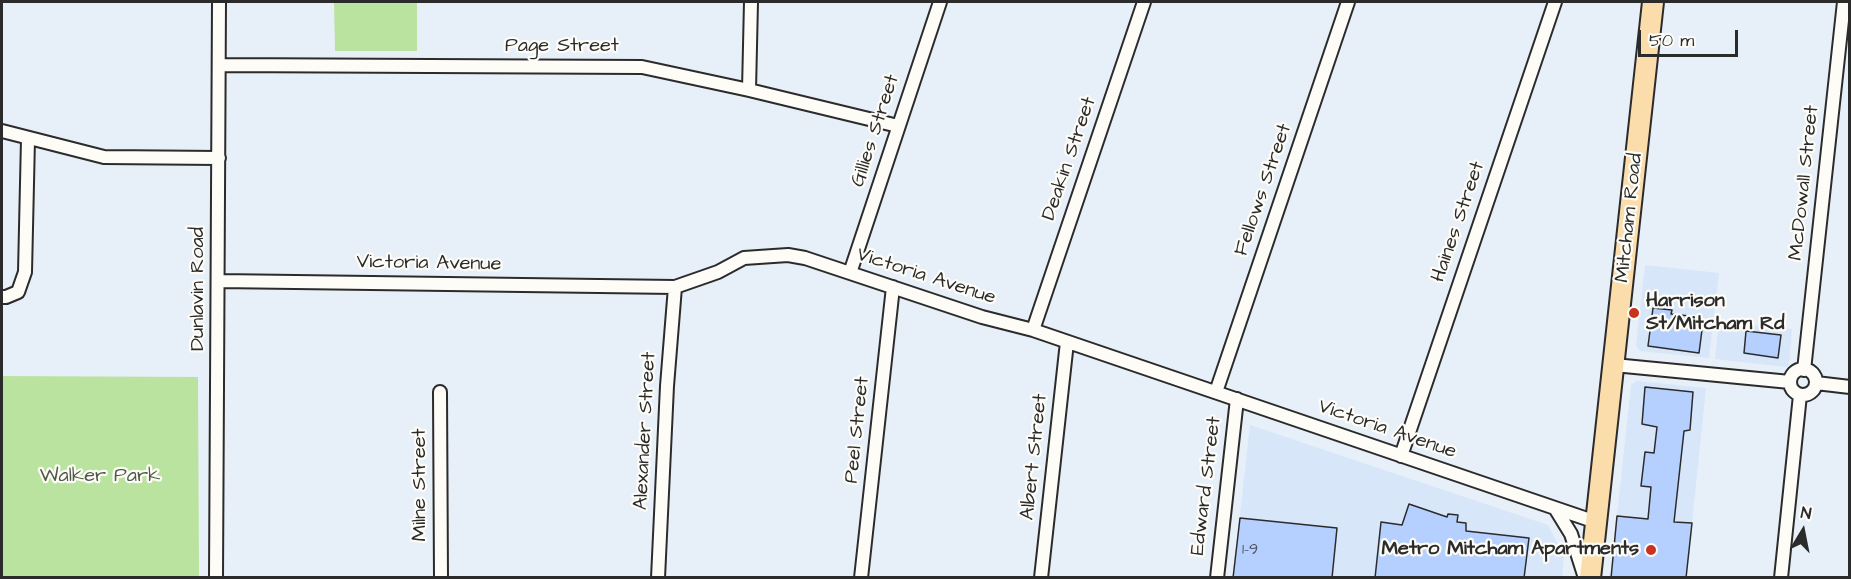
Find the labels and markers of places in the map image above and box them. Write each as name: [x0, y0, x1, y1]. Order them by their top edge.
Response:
place label: Harrison St/Mitcham Rd: [1646, 290, 1785, 337]
marker: Harrison St/Mitcham Rd: [1627, 306, 1641, 320]
place label: Metro Mitcham Apartments: [1382, 538, 1639, 562]
marker: Metro Mitcham Apartments: [1644, 543, 1658, 557]

